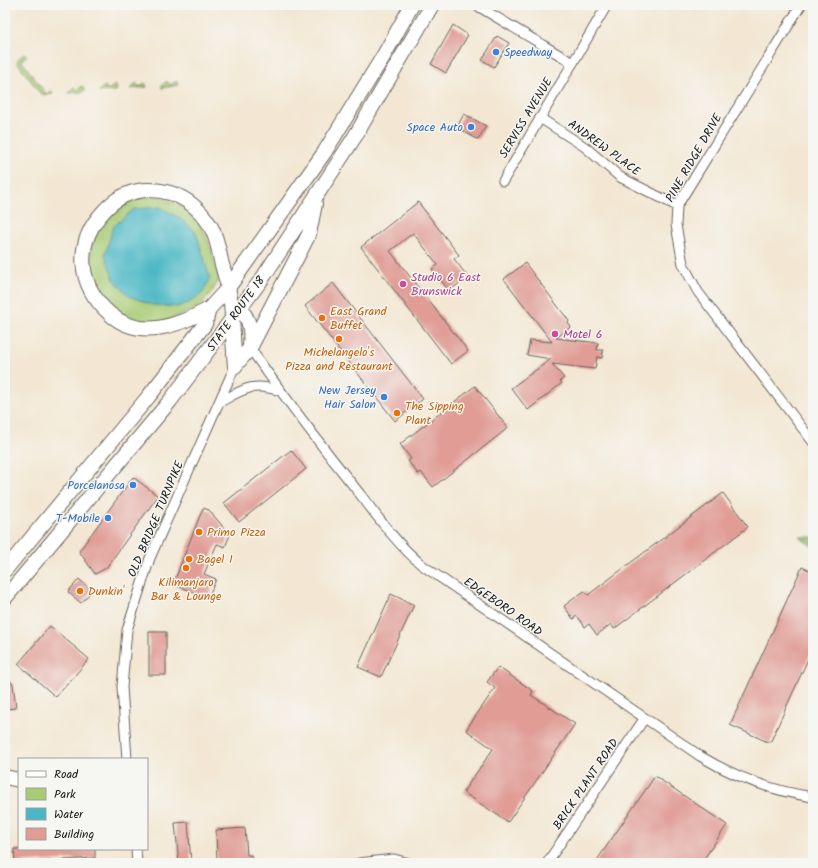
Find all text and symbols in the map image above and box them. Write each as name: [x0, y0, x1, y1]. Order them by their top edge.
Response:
place label: Speedway: [504, 43, 553, 62]
marker: Speedway: [491, 47, 501, 57]
street label: SERVISS AVENUE: [494, 73, 558, 162]
street label: PINE RIDGE DRIVE: [661, 109, 728, 206]
street label: ANDREW PLACE: [564, 115, 645, 182]
place label: Space Auto: [407, 118, 463, 137]
marker: Space Auto: [466, 122, 476, 132]
place label: Studio 6 East Brunswick: [411, 268, 481, 301]
street label: STATE ROUTE 18: [202, 272, 270, 356]
marker: Studio 6 East Brunswick: [398, 279, 408, 289]
place label: East Grand Buffet: [330, 302, 388, 335]
marker: East Grand Buffet: [317, 313, 327, 323]
place label: Motel 6: [563, 325, 602, 344]
marker: Motel 6: [550, 329, 560, 339]
marker: Michelangelo's Pizza and Restaurant: [334, 334, 344, 344]
place label: Michelangelo's Pizza and Restaurant: [285, 343, 393, 376]
place label: New Jersey Hair Salon: [318, 381, 376, 414]
marker: New Jersey Hair Salon: [379, 392, 389, 402]
place label: The Sipping Plant: [405, 397, 464, 430]
marker: The Sipping Plant: [392, 408, 402, 418]
street label: OLD BRIDGE TURNPIKE: [123, 457, 190, 580]
place label: Porcelanosa: [67, 476, 125, 495]
marker: Porcelanosa: [128, 480, 138, 490]
place label: T-Mobile: [56, 509, 101, 528]
marker: T-Mobile: [103, 513, 113, 523]
place label: Primo Pizza: [207, 523, 266, 542]
marker: Primo Pizza: [194, 527, 204, 537]
place label: Bagel 1: [197, 550, 233, 569]
marker: Bagel 1: [184, 554, 194, 564]
marker: Kilimanjaro Bar & Lounge: [181, 563, 191, 573]
place label: Kilimanjaro Bar & Lounge: [151, 573, 222, 606]
street label: EDGEBORO ROAD: [460, 573, 547, 642]
place label: Dunkin': [88, 582, 125, 601]
marker: Dunkin': [75, 586, 85, 596]
street label: BRICK PLANT ROAD: [548, 734, 624, 833]
legend: [18, 758, 148, 850]
text: Road: [54, 765, 79, 784]
text: Park: [54, 785, 76, 804]
text: Water: [54, 805, 84, 824]
text: Building: [54, 825, 94, 844]

